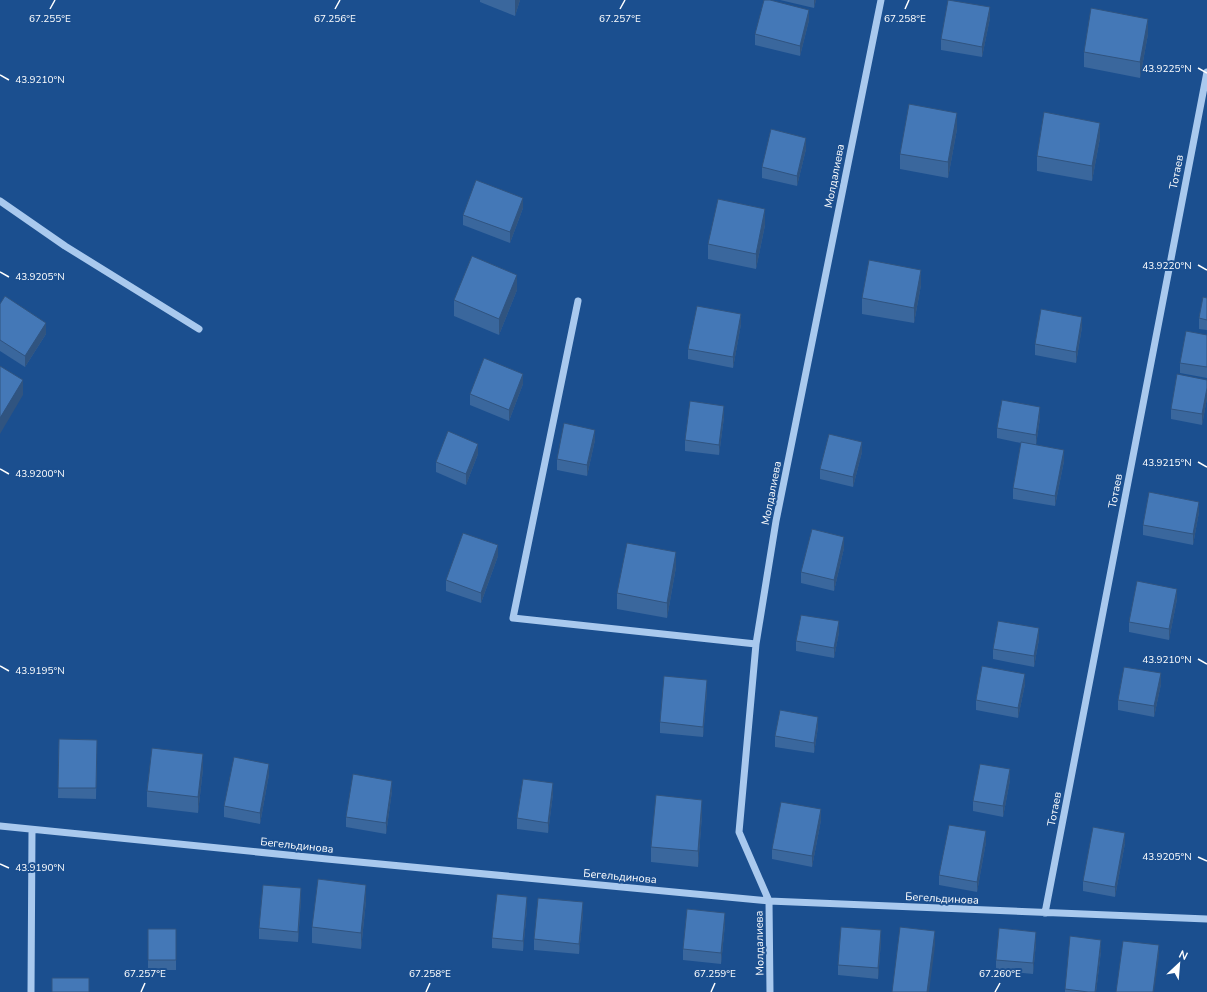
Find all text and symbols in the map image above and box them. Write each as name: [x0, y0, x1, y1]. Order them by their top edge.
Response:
text: 67.255°E: [29, 12, 71, 26]
text: 67.256°E: [314, 12, 356, 26]
text: 67.257°E: [599, 12, 641, 26]
text: 67.258°E: [884, 12, 926, 26]
text: 43.9225°N: [1142, 62, 1192, 76]
text: 43.9210°N: [15, 73, 65, 87]
street label: Молдалиева: [821, 143, 848, 209]
street label: Тотаев: [1166, 154, 1187, 191]
text: 43.9220°N: [1142, 259, 1192, 273]
text: 43.9205°N: [15, 270, 65, 284]
text: 43.9215°N: [1142, 456, 1192, 470]
street label: Молдалиева: [758, 460, 785, 526]
text: 43.9200°N: [15, 467, 65, 481]
street label: Тотаев: [1105, 473, 1126, 510]
text: 43.9210°N: [1142, 653, 1192, 667]
text: 43.9195°N: [15, 664, 65, 678]
street label: Тотаев: [1044, 791, 1065, 828]
street label: Бегельдинова: [259, 834, 334, 857]
text: 43.9205°N: [1142, 850, 1192, 864]
text: 43.9190°N: [15, 861, 65, 875]
street label: Бегельдинова: [583, 866, 657, 887]
street label: Бегельдинова: [905, 889, 979, 908]
street label: Молдалиева: [751, 910, 768, 976]
north arrow: [1159, 944, 1199, 984]
text: N: [1176, 947, 1190, 964]
text: 67.257°E: [124, 967, 166, 981]
text: 67.258°E: [409, 967, 451, 981]
text: 67.259°E: [694, 967, 736, 981]
text: 67.260°E: [979, 967, 1021, 981]

